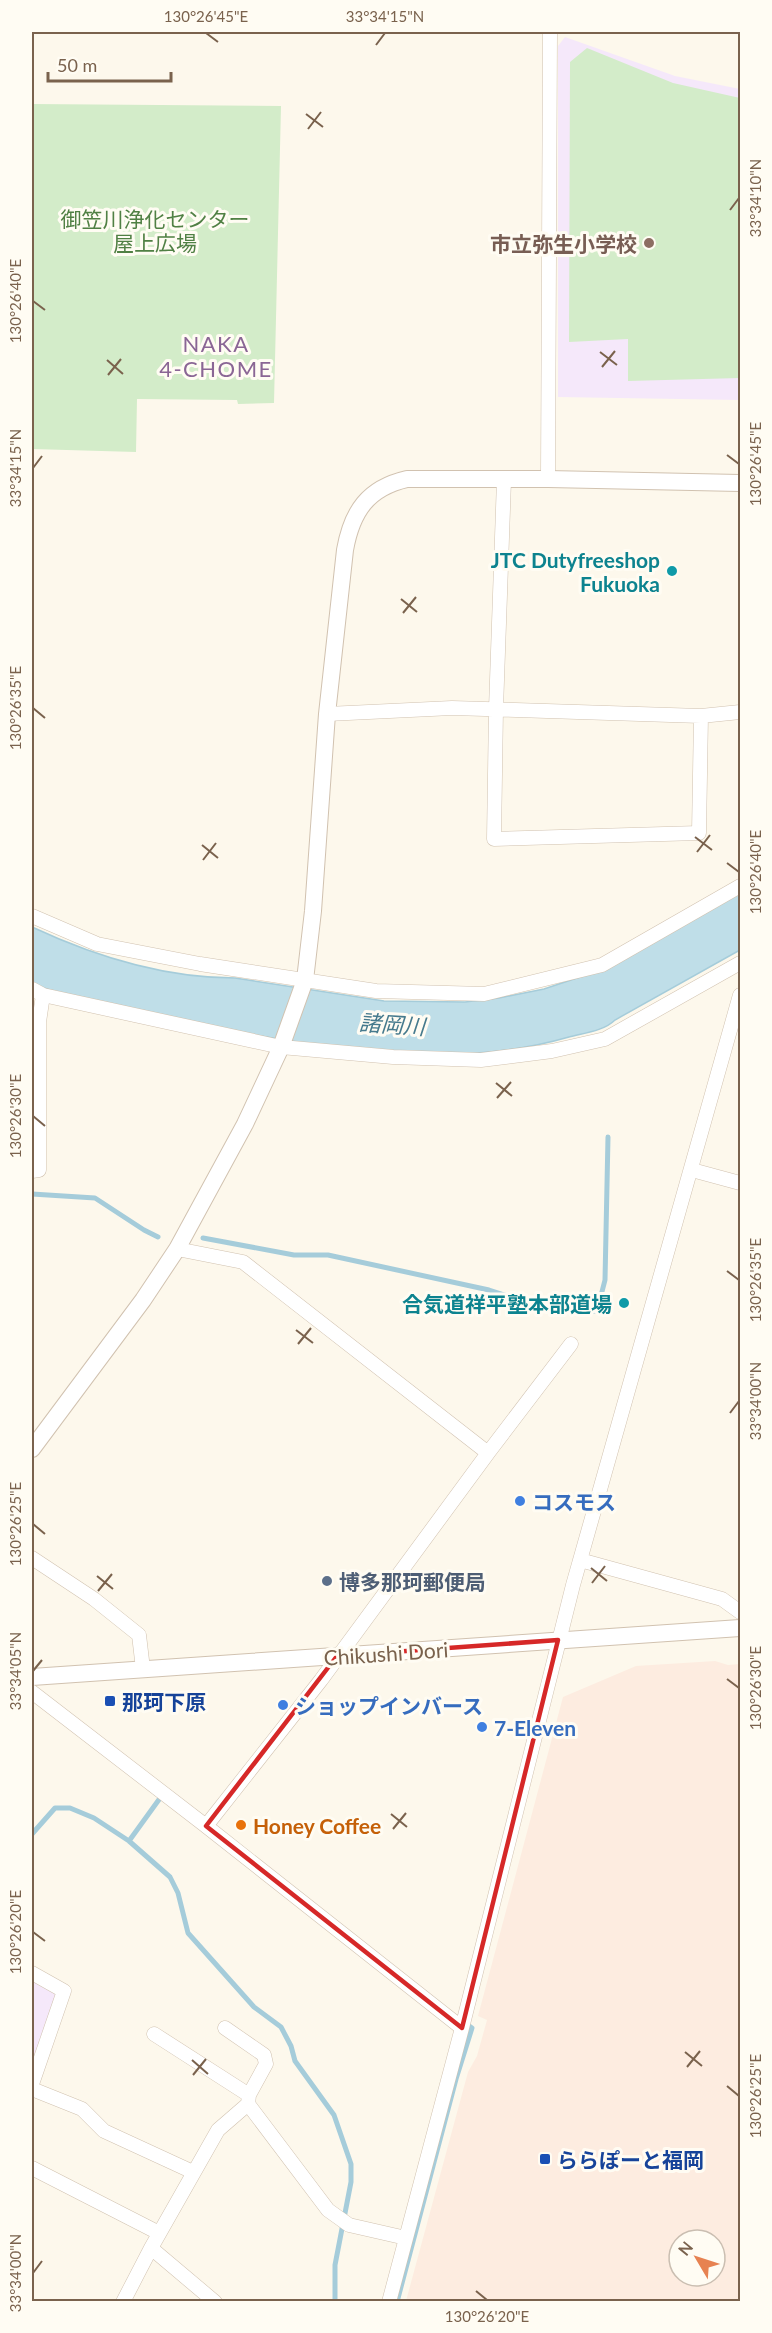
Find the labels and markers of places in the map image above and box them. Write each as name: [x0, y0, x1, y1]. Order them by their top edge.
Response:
place label: 市立弥生小学校: [490, 231, 637, 256]
marker: 市立弥生小学校: [642, 236, 656, 250]
place label: JTC Dutyfreeshop Fukuoka: [491, 547, 660, 596]
marker: JTC Dutyfreeshop Fukuoka: [665, 564, 679, 578]
place label: 合気道祥平塾本部道場: [402, 1291, 612, 1316]
marker: 合気道祥平塾本部道場: [617, 1296, 631, 1310]
place label: コスモス: [532, 1489, 616, 1514]
marker: コスモス: [513, 1494, 527, 1508]
place label: 博多那珂郵便局: [339, 1569, 486, 1594]
marker: 博多那珂郵便局: [320, 1574, 334, 1588]
place label: 那珂下原: [122, 1689, 206, 1714]
place label: ショップインバース: [295, 1693, 483, 1718]
marker: 那珂下原: [103, 1694, 117, 1708]
marker: ショップインバース: [276, 1698, 290, 1712]
place label: 7-Eleven: [494, 1715, 576, 1740]
marker: 7-Eleven: [475, 1720, 489, 1734]
place label: Honey Coffee: [253, 1813, 381, 1838]
marker: Honey Coffee: [234, 1818, 248, 1832]
place label: ららぽーと福岡: [557, 2147, 704, 2172]
marker: ららぽーと福岡: [538, 2152, 552, 2166]

